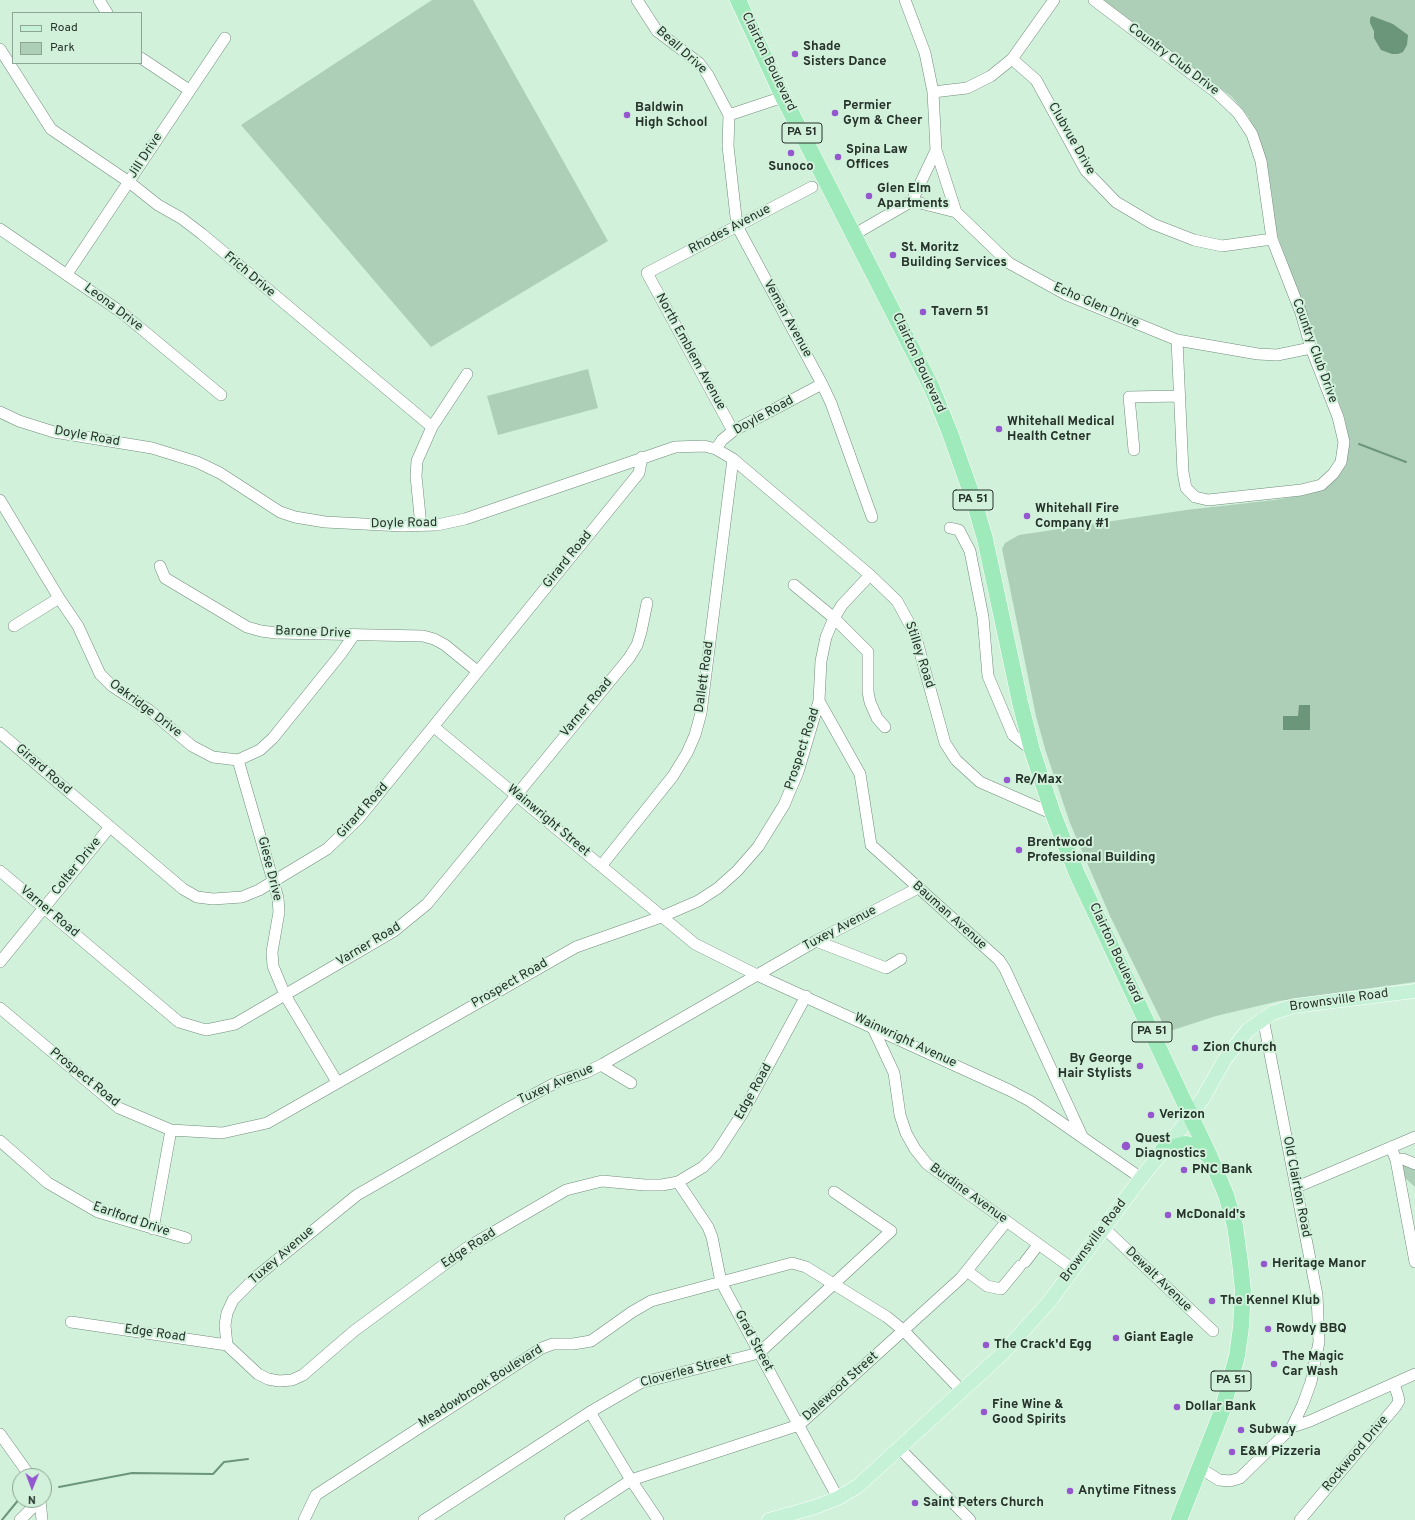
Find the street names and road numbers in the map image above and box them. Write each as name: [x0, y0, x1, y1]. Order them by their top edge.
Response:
street label: Clairton Boulevard: [737, 10, 799, 114]
street label: Country Club Drive: [1124, 21, 1222, 99]
street label: Beall Drive: [652, 24, 710, 78]
street label: Clubvue Drive: [1044, 100, 1098, 178]
road number: PA 51: [782, 123, 822, 143]
street label: Jill Drive: [126, 130, 166, 182]
street label: Rhodes Avenue: [686, 202, 774, 258]
street label: Frich Drive: [220, 249, 278, 301]
street label: Veman Avenue: [759, 277, 815, 361]
street label: Echo Glen Drive: [1051, 280, 1141, 332]
street label: Leona Drive: [80, 281, 146, 335]
street label: North Emblem Avenue: [651, 291, 729, 413]
street label: Country Club Drive: [1288, 297, 1340, 405]
street label: Clairton Boulevard: [888, 311, 948, 415]
street label: Doyle Road: [731, 393, 797, 439]
street label: Doyle Road: [53, 424, 121, 450]
road number: PA 51: [953, 490, 993, 510]
street label: Doyle Road: [371, 516, 437, 532]
street label: Girard Road: [540, 528, 596, 592]
street label: Stilley Road: [901, 620, 937, 690]
street label: Barone Drive: [275, 624, 351, 642]
street label: Dallett Road: [692, 640, 718, 714]
street label: Varner Road: [558, 675, 616, 741]
street label: Oakridge Drive: [106, 677, 184, 741]
street label: Prospect Road: [782, 706, 824, 792]
street label: Girard Road: [12, 741, 74, 799]
street label: Girard Road: [334, 780, 392, 842]
street label: Wainwright Street: [503, 782, 593, 860]
street label: Colter Drive: [49, 835, 105, 899]
street label: Giese Drive: [253, 835, 285, 903]
street label: Bauman Avenue: [909, 878, 989, 954]
street label: Varner Road: [16, 883, 82, 941]
street label: Clairton Boulevard: [1085, 901, 1145, 1005]
street label: Tuxey Avenue: [801, 903, 879, 955]
street label: Varner Road: [334, 920, 404, 970]
street label: Prospect Road: [469, 956, 551, 1012]
street label: Brownsville Road: [1289, 986, 1389, 1016]
street label: Wainwright Avenue: [851, 1010, 959, 1072]
road number: PA 51: [1132, 1022, 1172, 1042]
street label: Prospect Road: [46, 1045, 122, 1111]
street label: Tuxey Avenue: [516, 1061, 596, 1109]
street label: Edge Road: [732, 1061, 776, 1123]
street label: Old Clairton Road: [1279, 1135, 1313, 1239]
street label: Burdine Avenue: [926, 1161, 1010, 1227]
street label: Brownsville Road: [1058, 1196, 1130, 1286]
street label: Earlford Drive: [91, 1200, 171, 1240]
street label: Tuxey Avenue: [246, 1224, 318, 1288]
street label: Edge Road: [439, 1226, 499, 1272]
street label: Dewalt Avenue: [1121, 1244, 1195, 1316]
street label: Grad Street: [730, 1308, 776, 1374]
street label: Edge Road: [123, 1322, 187, 1346]
street label: Meadowbrook Boulevard: [416, 1342, 546, 1432]
street label: Dalewood Street: [800, 1349, 882, 1425]
street label: Cloverlea Street: [639, 1352, 733, 1392]
road number: PA 51: [1211, 1371, 1251, 1391]
street label: Rockwood Drive: [1320, 1413, 1392, 1495]

